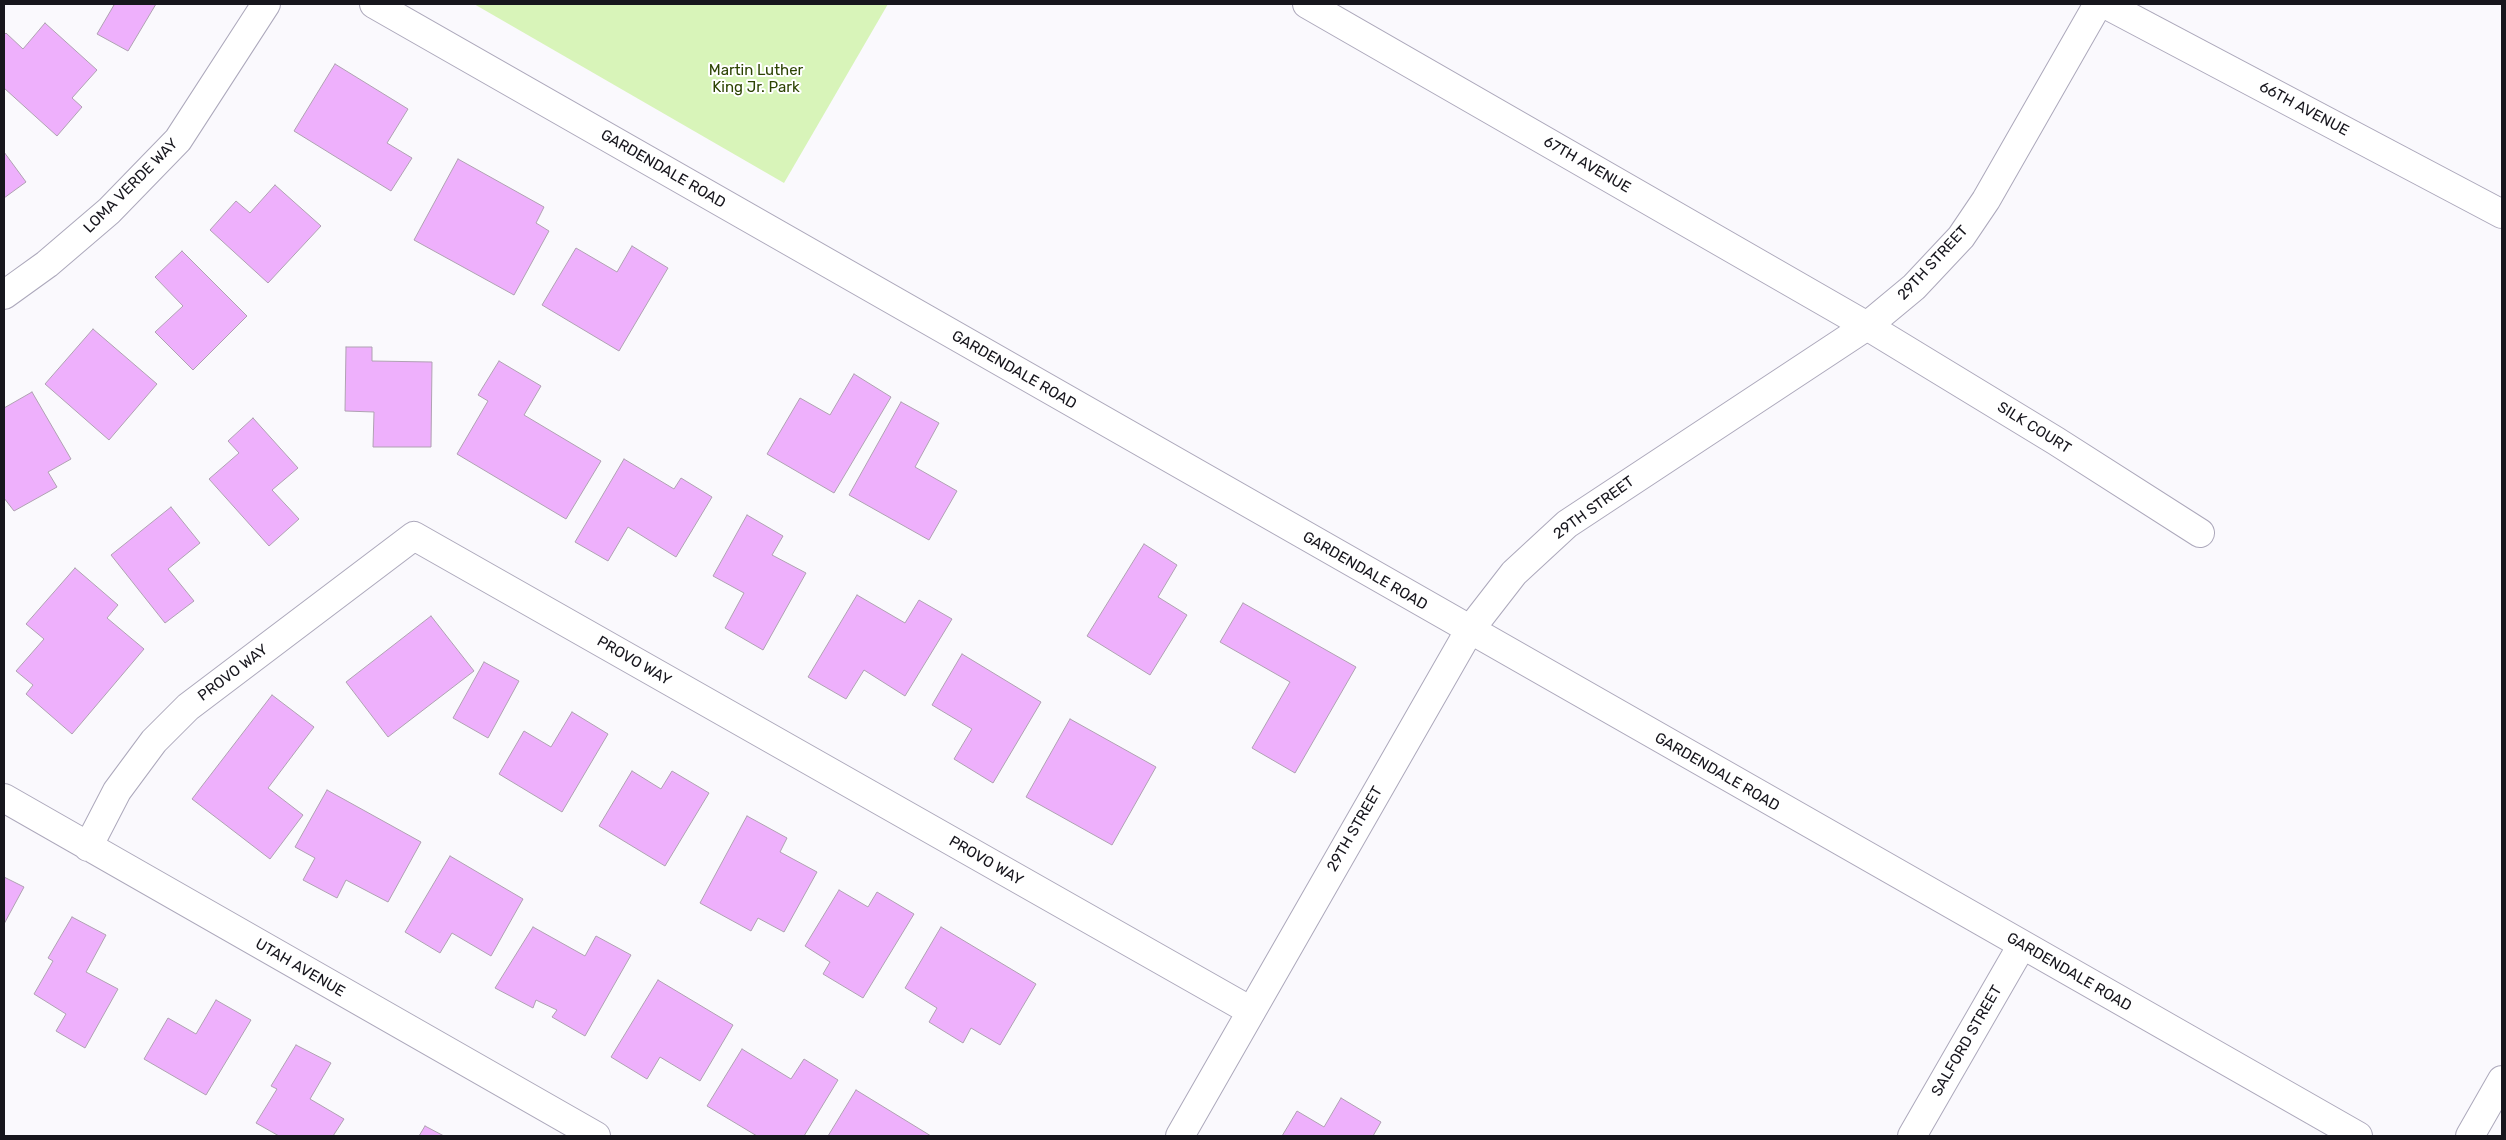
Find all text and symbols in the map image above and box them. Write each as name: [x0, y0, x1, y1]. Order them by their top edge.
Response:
park label: Martin Luther King Jr. Park: [709, 62, 803, 97]
street label: 66TH AVENUE: [2256, 78, 2352, 140]
street label: GARDENDALE ROAD: [597, 126, 729, 212]
street label: 67TH AVENUE: [1540, 133, 1634, 197]
street label: LOMA VERDE WAY: [80, 135, 182, 237]
street label: 29TH STREET: [1894, 222, 1972, 304]
street label: GARDENDALE ROAD: [948, 327, 1080, 413]
street label: SILK COURT: [1994, 398, 2074, 458]
street label: 29TH STREET: [1550, 473, 1638, 543]
street label: GARDENDALE ROAD: [1299, 528, 1431, 614]
street label: PROVO WAY: [594, 632, 674, 690]
street label: PROVO WAY: [194, 641, 272, 705]
street label: GARDENDALE ROAD: [1651, 729, 1783, 815]
street label: 29TH STREET: [1323, 783, 1387, 875]
street label: PROVO WAY: [946, 832, 1026, 890]
street label: GARDENDALE ROAD: [2003, 929, 2135, 1015]
street label: UTAH AVENUE: [252, 935, 348, 1001]
street label: SALFORD STREET: [1928, 982, 2006, 1100]

